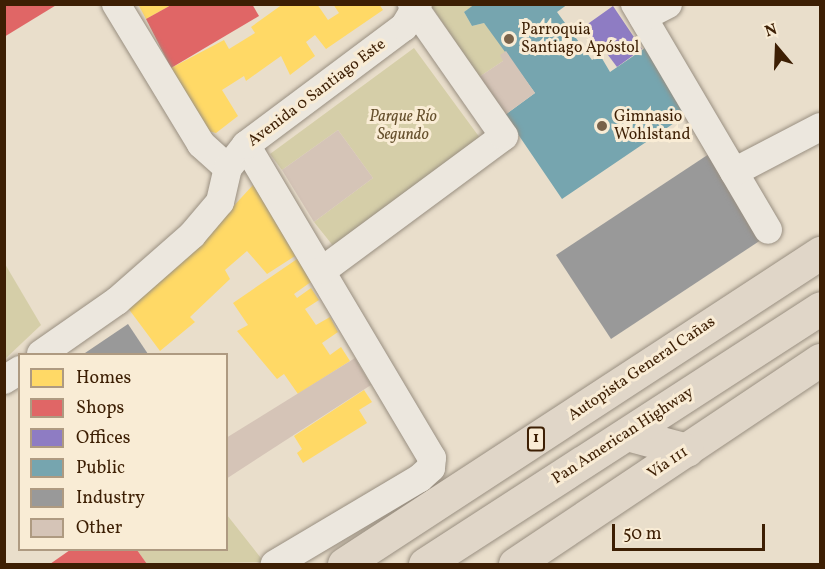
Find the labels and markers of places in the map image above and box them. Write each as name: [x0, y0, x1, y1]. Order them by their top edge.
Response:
place label: Parroquia Santiago Apóstol: [521, 20, 639, 58]
marker: Parroquia Santiago Apóstol: [502, 32, 516, 46]
place label: Gimnasio Wohlstand: [614, 107, 690, 145]
marker: Gimnasio Wohlstand: [595, 119, 609, 133]

